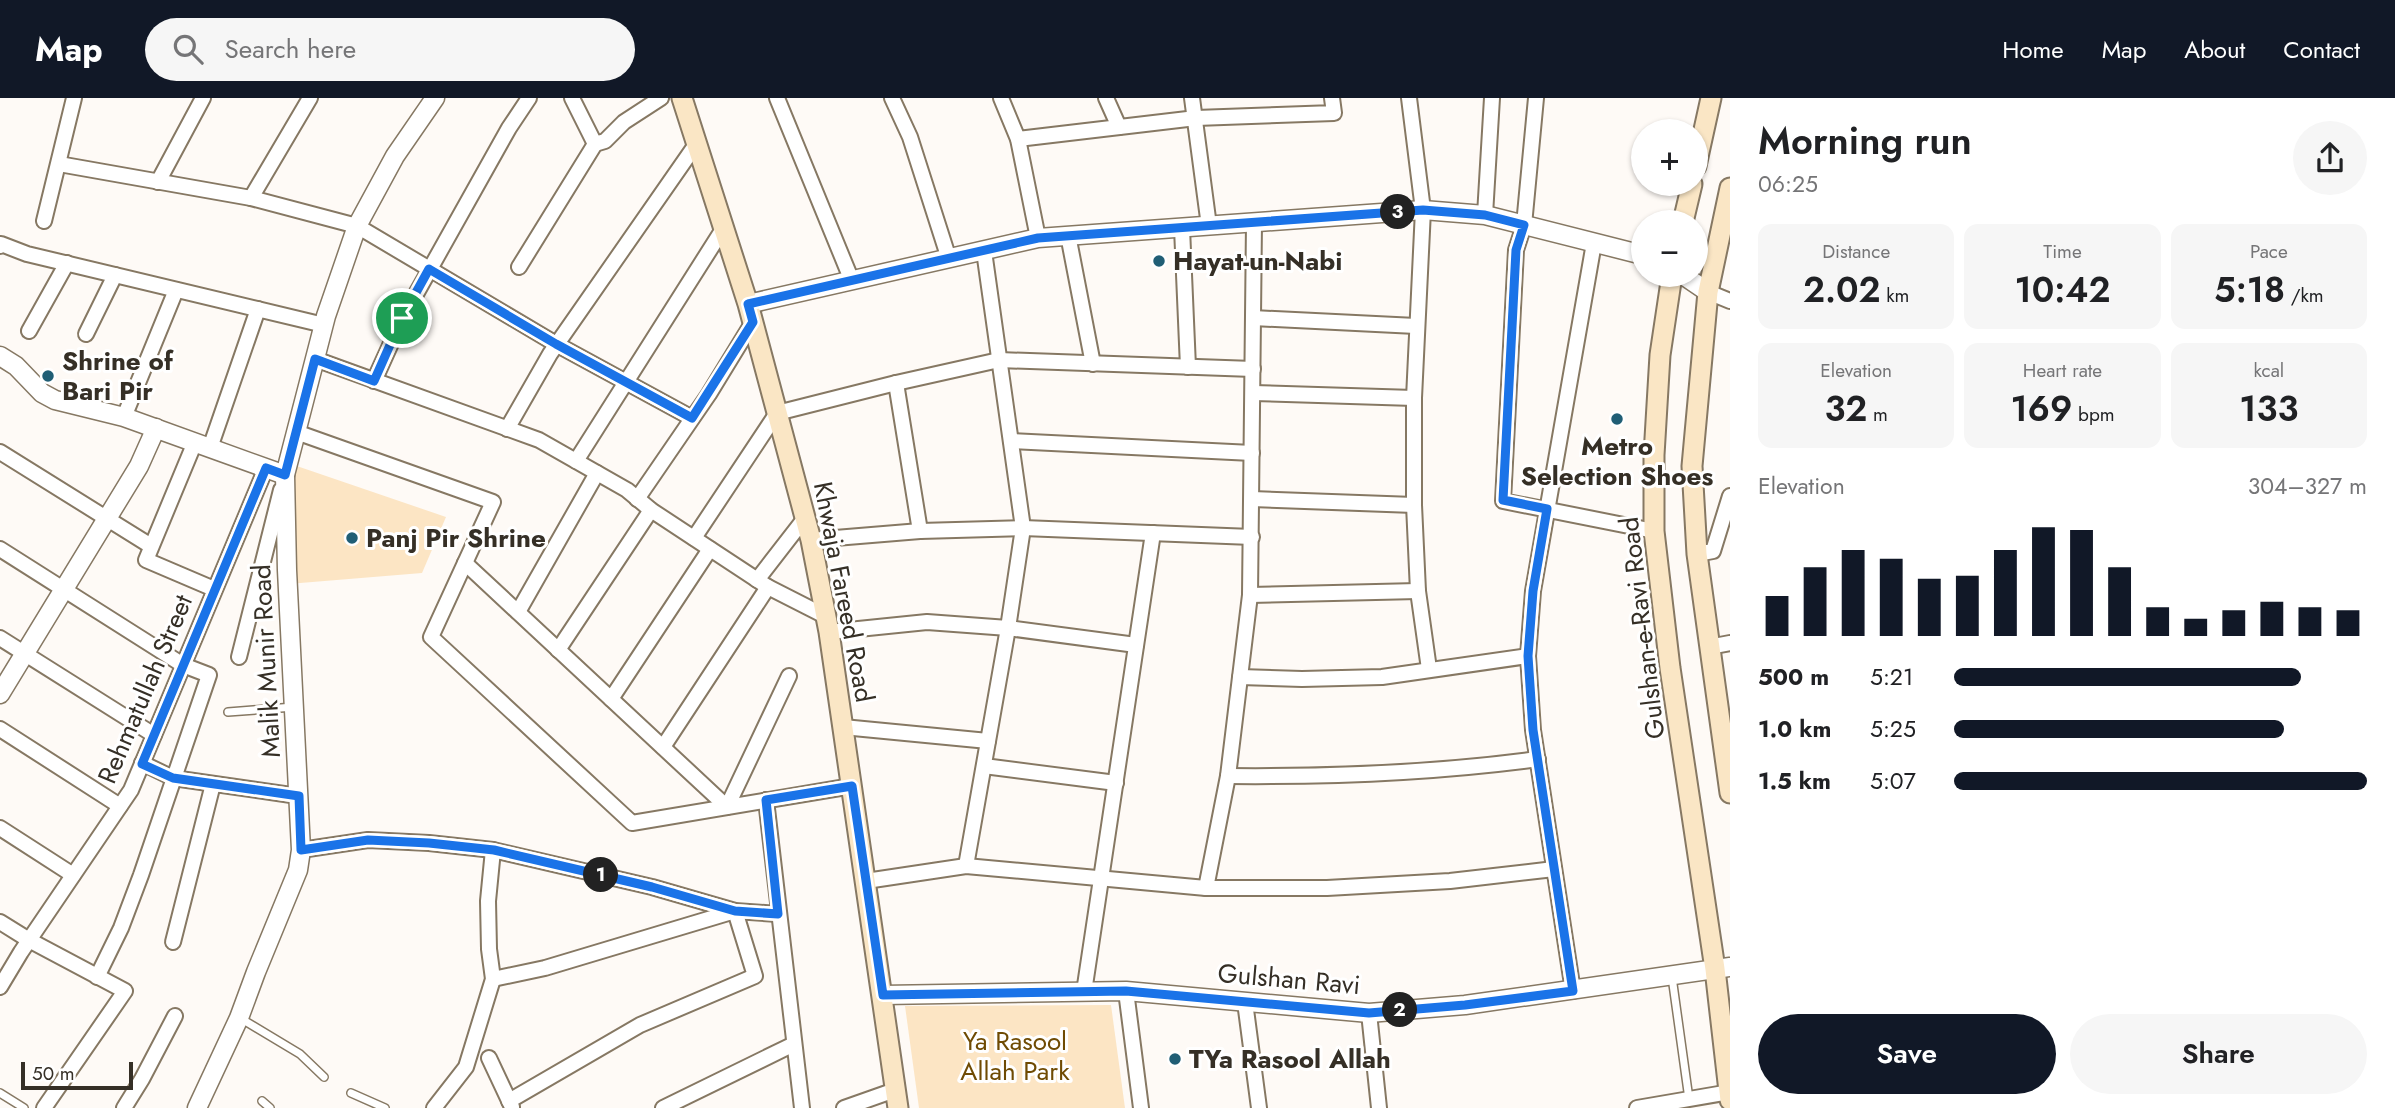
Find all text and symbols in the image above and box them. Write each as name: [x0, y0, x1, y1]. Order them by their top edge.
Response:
search box: [145, 18, 635, 81]
text: Map: [35, 26, 103, 73]
icon: search: [169, 30, 207, 68]
text: Search here: [225, 30, 356, 68]
text: Home: [2002, 32, 2064, 67]
text: Map: [2102, 32, 2146, 67]
text: About: [2184, 32, 2245, 67]
text: Contact: [2283, 32, 2360, 67]
text: Morning run: [1758, 113, 1972, 168]
map controls: [1631, 119, 1708, 287]
button: +: [1631, 119, 1708, 196]
button: share: [2293, 121, 2367, 195]
text: 06:25: [1758, 167, 1818, 201]
pin: 3: [1380, 194, 1416, 230]
text: 3: [1392, 198, 1403, 225]
button: −: [1631, 210, 1708, 287]
text: Distance: [1822, 238, 1890, 265]
text: Time: [2043, 238, 2082, 265]
text: Pace: [2250, 238, 2288, 265]
place label: Hayat-un-Nabi: [1173, 242, 1342, 280]
marker: Hayat-un-Nabi: [1151, 253, 1167, 269]
text: 2.02: [1803, 265, 1881, 315]
text: 10:42: [2015, 265, 2110, 315]
text: 5:18: [2214, 265, 2285, 315]
text: km: [1881, 282, 1909, 309]
text: /km: [2285, 282, 2324, 309]
pin: [372, 288, 432, 348]
icon: arrive: [383, 299, 421, 337]
place label: Shrine of Bari Pir: [62, 342, 174, 410]
text: Elevation: [1820, 357, 1892, 384]
text: Heart rate: [2023, 357, 2102, 384]
text: kcal: [2253, 357, 2284, 384]
marker: Shrine of Bari Pir: [40, 368, 56, 384]
text: 32: [1824, 384, 1867, 434]
text: 169: [2010, 384, 2072, 434]
text: 133: [2239, 384, 2298, 434]
text: m: [1867, 401, 1888, 428]
text: bpm: [2072, 401, 2115, 428]
marker: Metro Selection Shoes: [1609, 411, 1625, 427]
place label: Metro Selection Shoes: [1521, 427, 1713, 495]
text: Elevation: [1758, 469, 1845, 503]
text: 304–327 m: [2248, 469, 2367, 503]
street label: Khwaja Fareed Road: [804, 478, 884, 706]
street label: Gulshan-e-Ravi Road: [1610, 515, 1674, 741]
place label: Panj Pir Shrine: [366, 519, 546, 557]
marker: Panj Pir Shrine: [344, 530, 360, 546]
street label: Malik Munir Road: [242, 563, 290, 759]
street label: Rehmatullah Street: [88, 588, 202, 790]
text: 500 m: [1758, 660, 1829, 694]
text: 5:21: [1870, 660, 1913, 694]
text: 1.0 km: [1758, 712, 1831, 746]
text: 5:25: [1870, 712, 1916, 746]
text: 1.5 km: [1758, 764, 1831, 798]
text: 5:07: [1870, 764, 1916, 798]
pin: 1: [584, 858, 618, 892]
text: 1: [596, 861, 605, 888]
street label: Gulshan Ravi: [1216, 954, 1362, 1004]
pin: 2: [1382, 992, 1418, 1028]
text: 2: [1393, 996, 1406, 1023]
button: Save: [1758, 1014, 2056, 1094]
button: Share: [2070, 1014, 2367, 1094]
park label: Ya Rasool Allah Park: [960, 1022, 1070, 1090]
place label: TYa Rasool Allah: [1189, 1040, 1391, 1078]
marker: TYa Rasool Allah: [1167, 1051, 1183, 1067]
scale bar: [21, 1059, 133, 1091]
text: 50 m: [32, 1060, 75, 1087]

